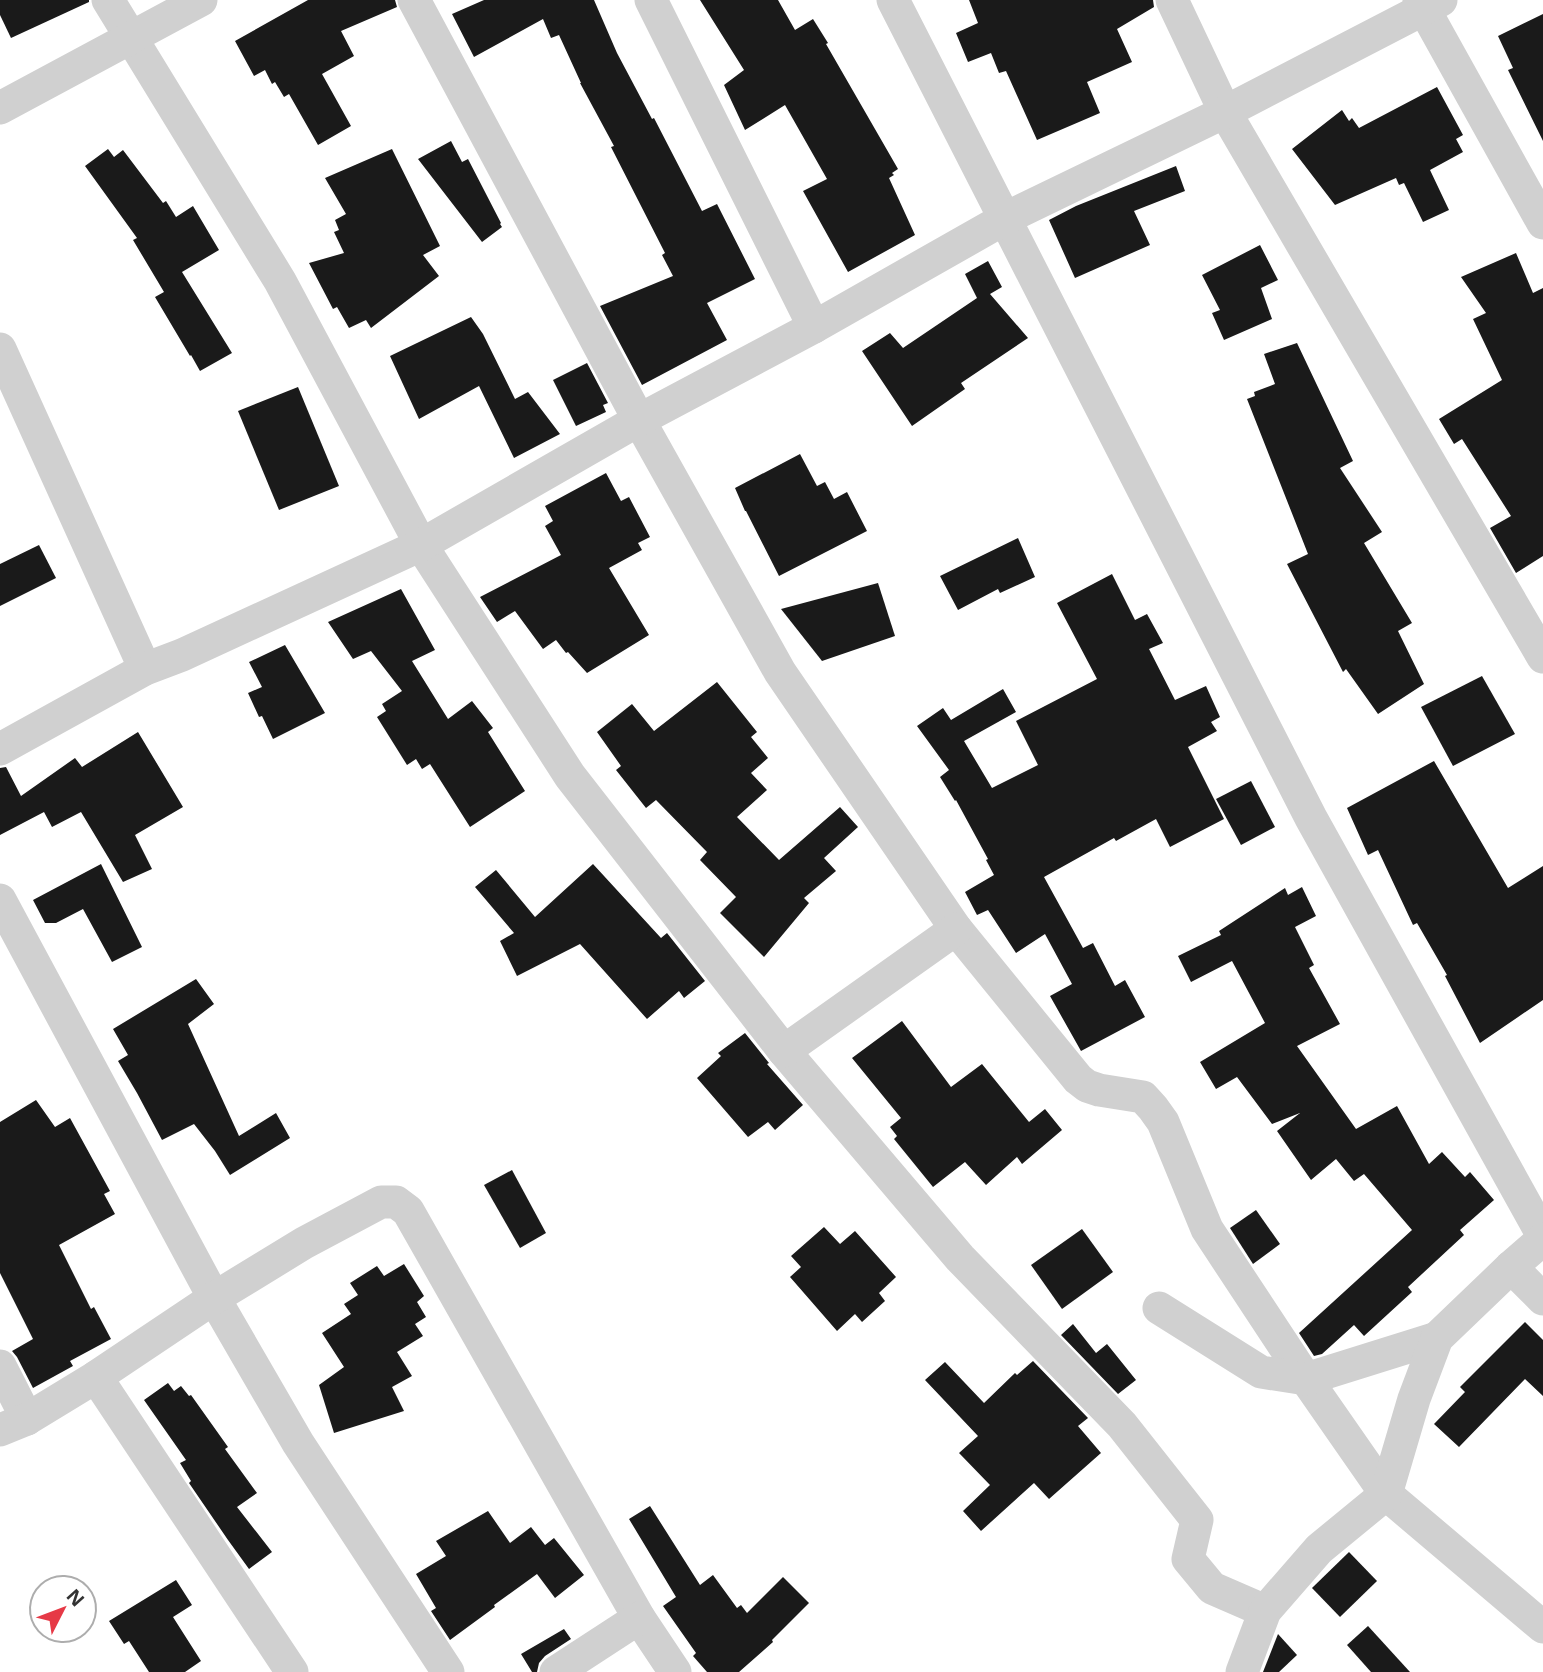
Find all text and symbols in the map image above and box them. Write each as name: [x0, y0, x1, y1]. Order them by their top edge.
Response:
north arrow: [28, 1574, 98, 1644]
text: N: [61, 1583, 90, 1612]

